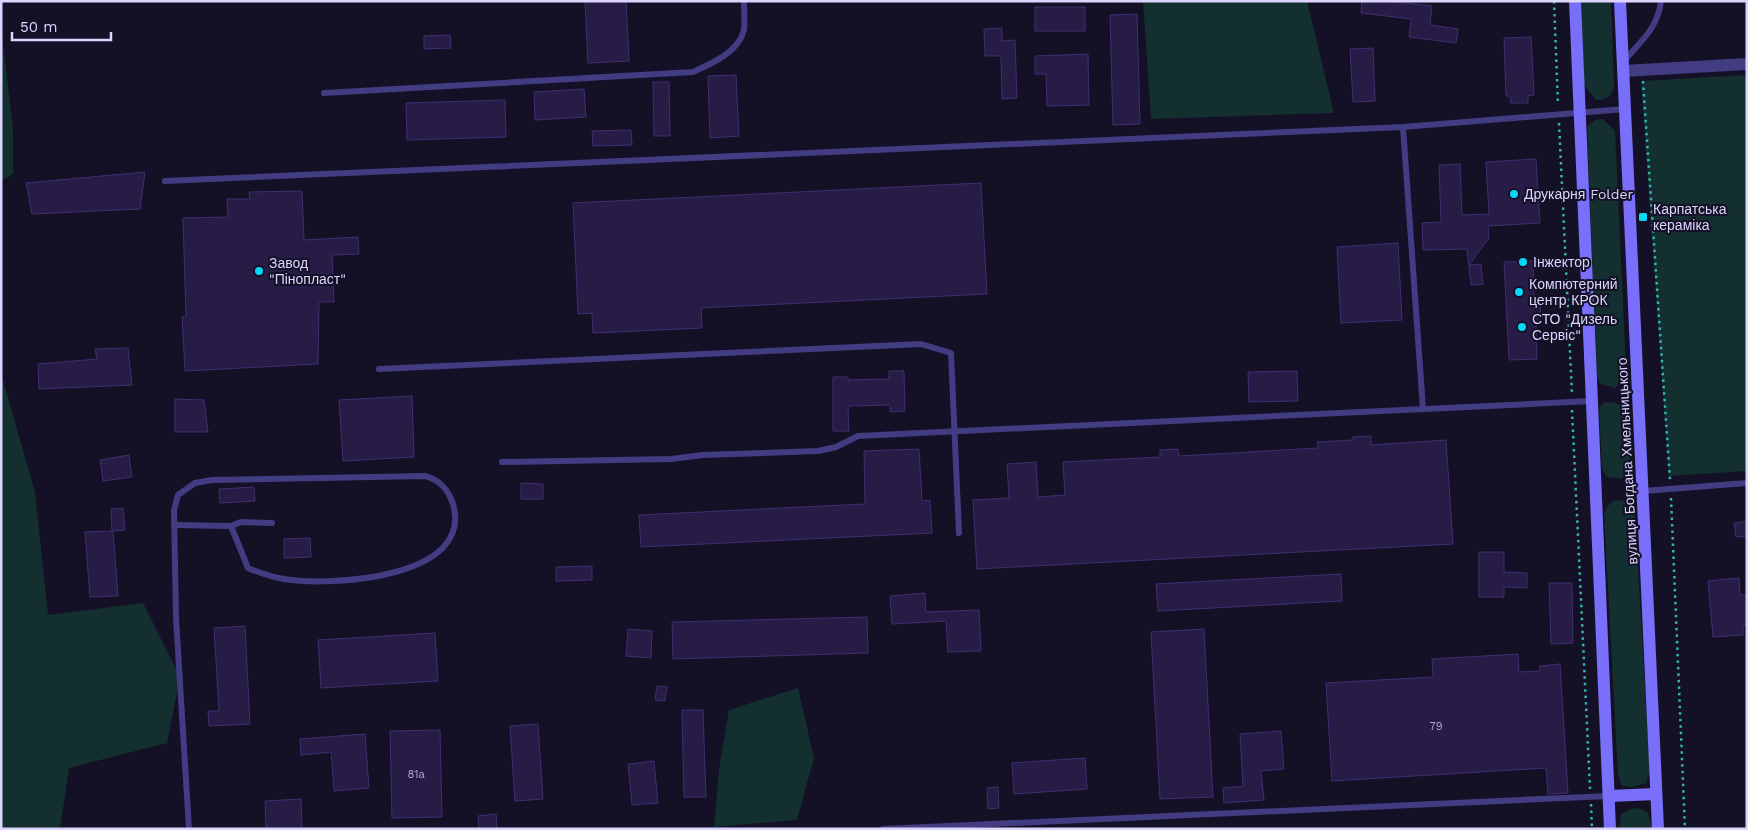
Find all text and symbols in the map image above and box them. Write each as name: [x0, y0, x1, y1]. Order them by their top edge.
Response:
scale bar: [12, 10, 111, 42]
text: 50 m: [20, 18, 57, 36]
place label: Друкарня Folder: [1524, 186, 1634, 202]
marker: Друкарня Folder: [1508, 188, 1520, 200]
place label: Карпатська кераміка: [1653, 201, 1727, 233]
marker: Карпатська кераміка: [1637, 211, 1649, 223]
place label: Інжектор: [1533, 254, 1590, 270]
place label: Завод "Пінопласт": [269, 255, 346, 287]
marker: Інжектор: [1517, 256, 1529, 268]
marker: Завод "Пінопласт": [253, 265, 265, 277]
place label: Компютерний центр КРОК: [1529, 276, 1618, 308]
marker: Компютерний центр КРОК: [1513, 286, 1525, 298]
place label: СТО "Дизель Сервіс": [1532, 311, 1617, 343]
marker: СТО "Дизель Сервіс": [1516, 321, 1528, 333]
street label: вулиця Богдана Хмельницького: [1614, 357, 1640, 565]
house number: 79: [1430, 720, 1443, 733]
house number: 81а: [407, 768, 425, 781]

